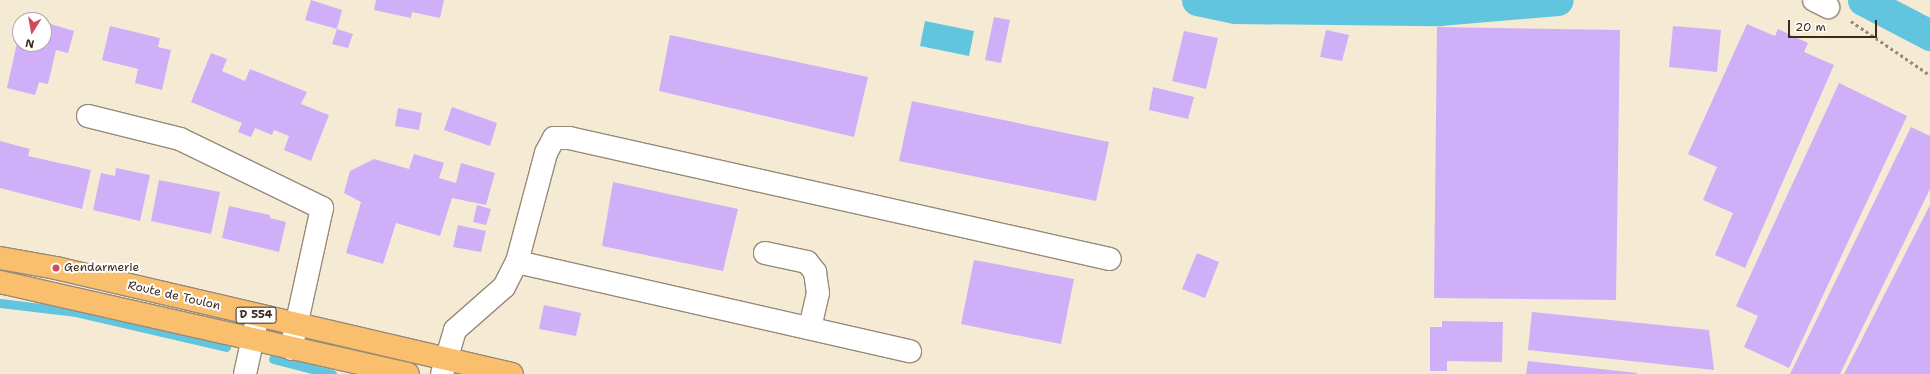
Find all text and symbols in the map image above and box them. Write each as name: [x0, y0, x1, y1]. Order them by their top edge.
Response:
north arrow: [12, 12, 52, 52]
scale bar: [1790, 12, 1879, 38]
text: 20 m: [1795, 19, 1826, 35]
text: N: [24, 35, 36, 51]
place label: Gendarmerie: [64, 261, 139, 275]
marker: Gendarmerie: [51, 263, 61, 273]
street label: Route de Toulon: [126, 278, 222, 314]
road number: D 554: [235, 306, 277, 324]

